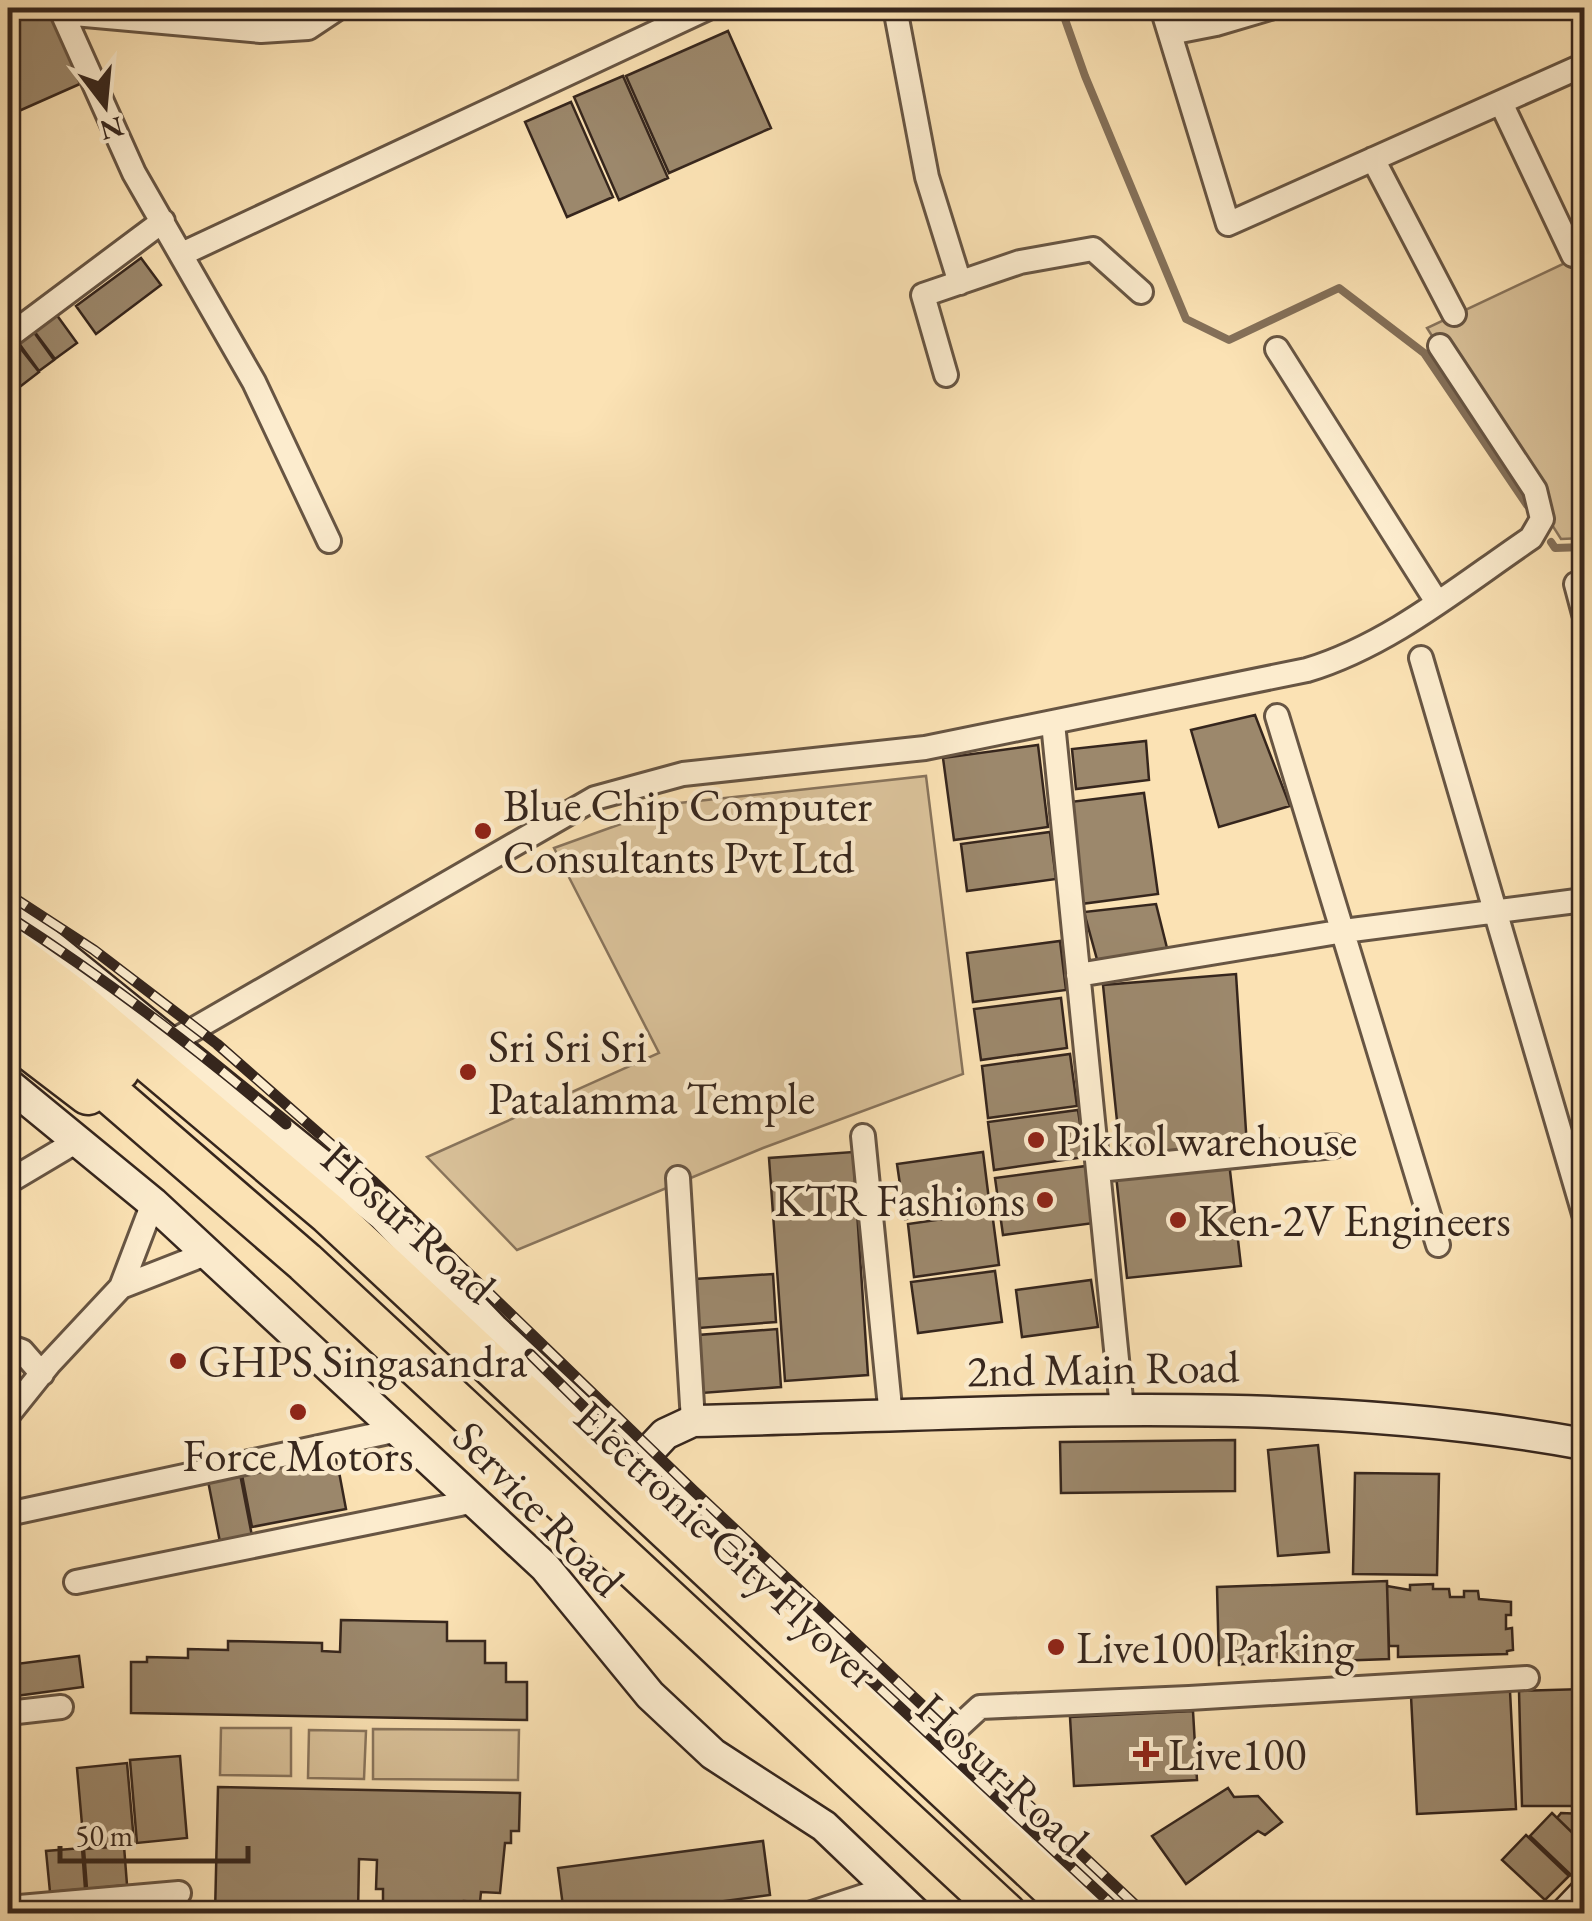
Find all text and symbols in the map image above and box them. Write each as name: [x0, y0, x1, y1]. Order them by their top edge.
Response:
north arrow: [55, 55, 155, 155]
text: N: [96, 109, 128, 150]
place label: Blue Chip Computer Consultants Pvt Ltd: [503, 776, 872, 886]
marker: Blue Chip Computer Consultants Pvt Ltd: [472, 820, 494, 842]
place label: Sri Sri Sri Patalamma Temple: [488, 1017, 815, 1127]
marker: Sri Sri Sri Patalamma Temple: [457, 1061, 479, 1083]
place label: Pikkol warehouse: [1056, 1111, 1357, 1169]
street label: Hosur Road: [310, 1128, 509, 1316]
marker: Pikkol warehouse: [1025, 1129, 1047, 1151]
place label: KTR Fashions: [774, 1171, 1025, 1229]
marker: KTR Fashions: [1034, 1189, 1056, 1211]
place label: Ken-2V Engineers: [1198, 1191, 1511, 1249]
marker: Ken-2V Engineers: [1167, 1209, 1189, 1231]
place label: GHPS Singasandra: [198, 1332, 527, 1390]
street label: 2nd Main Road: [966, 1337, 1240, 1399]
marker: GHPS Singasandra: [167, 1350, 189, 1372]
street label: Electronic City Flyover: [562, 1388, 892, 1700]
marker: Force Motors: [287, 1401, 309, 1423]
street label: Service Road: [441, 1408, 637, 1608]
place label: Force Motors: [183, 1426, 413, 1484]
place label: Live100 Parking: [1076, 1618, 1355, 1676]
marker: Live100 Parking: [1045, 1636, 1067, 1658]
street label: Hosur Road: [905, 1679, 1102, 1869]
place label: Live100: [1168, 1725, 1306, 1783]
marker: Live100: [1133, 1741, 1159, 1767]
scale bar: [60, 1801, 248, 1863]
text: 50 m: [75, 1816, 133, 1855]

